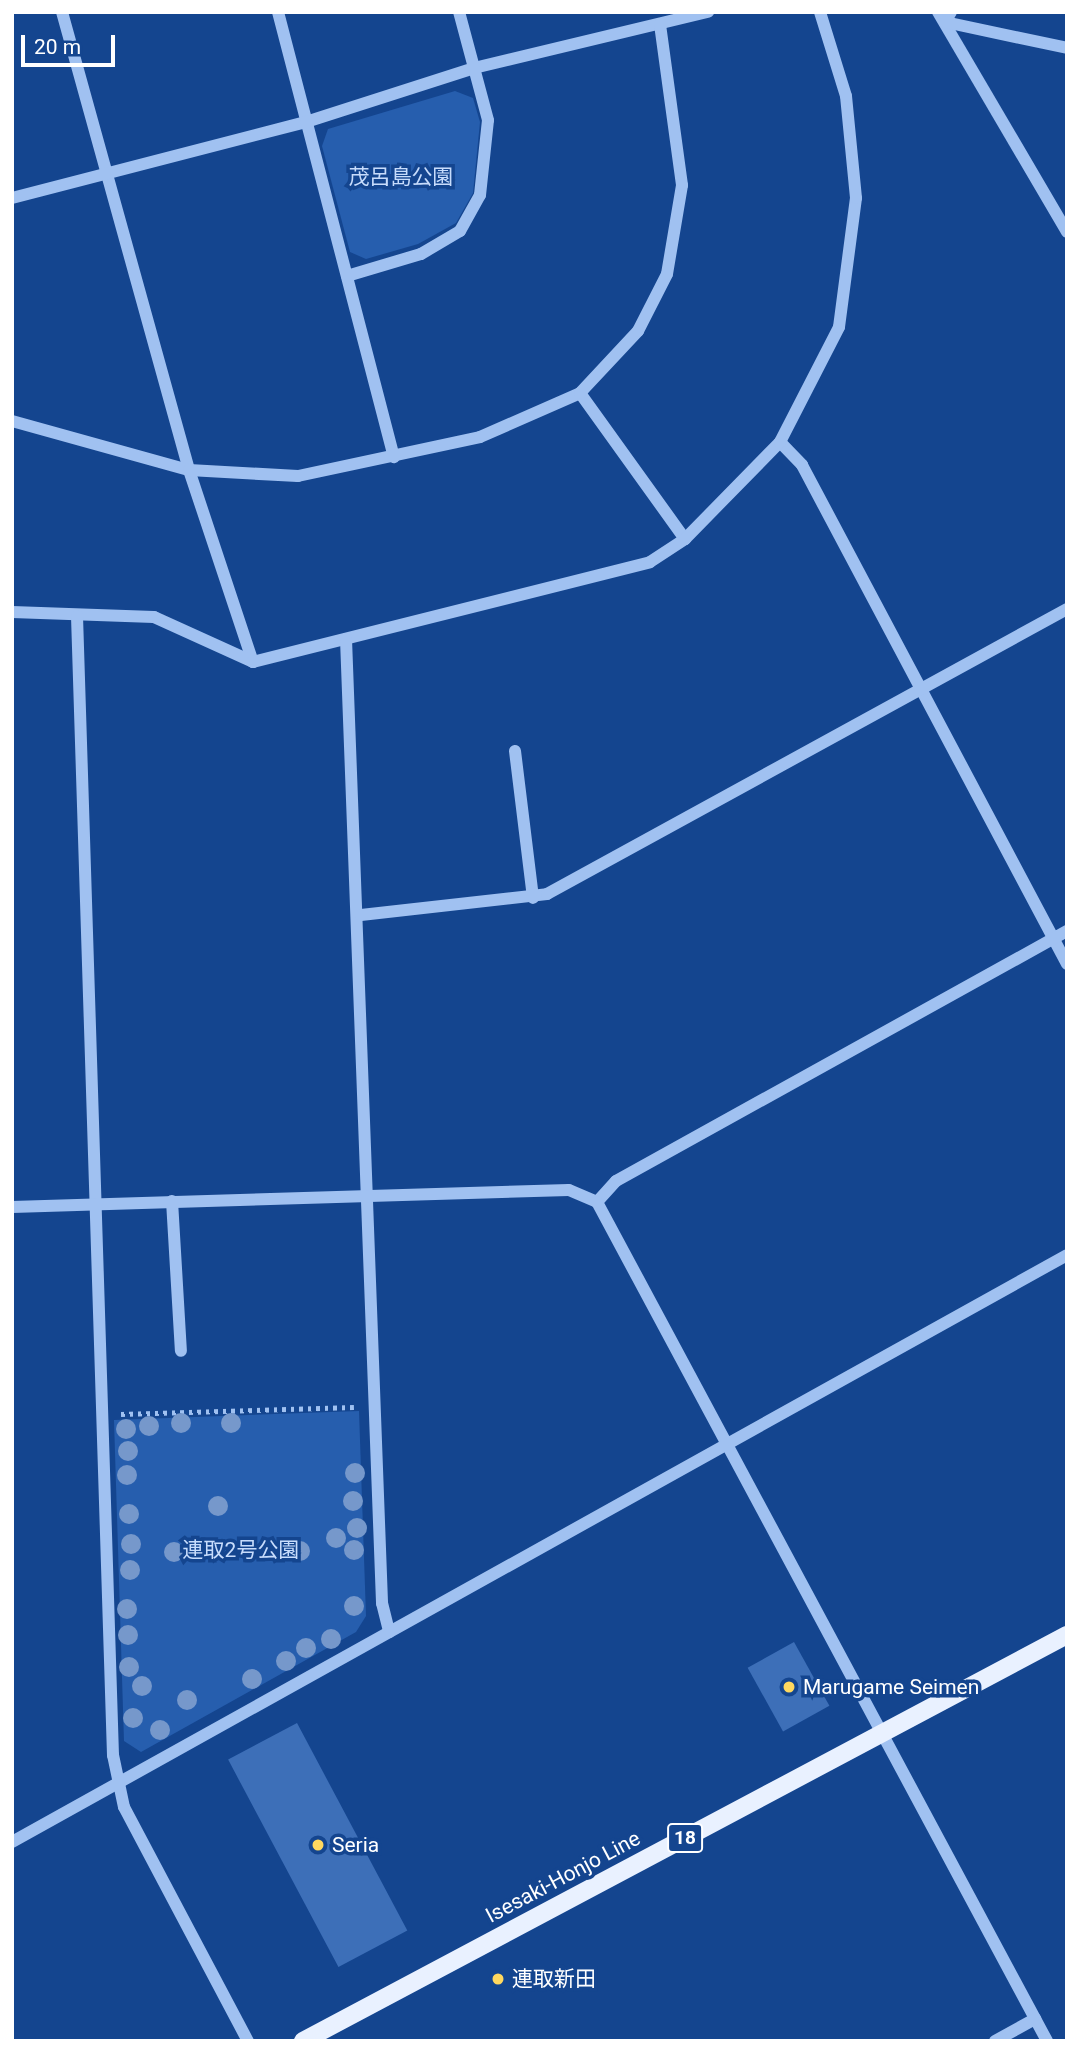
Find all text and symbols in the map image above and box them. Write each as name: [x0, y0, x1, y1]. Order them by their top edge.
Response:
scale bar: [24, 21, 119, 65]
text: 20 m: [34, 35, 81, 59]
park label: 茂呂島公園: [349, 164, 453, 190]
park label: 連取2号公園: [183, 1537, 299, 1563]
place label: Marugame Seimen: [803, 1674, 979, 1700]
marker: Marugame Seimen: [781, 1679, 797, 1695]
road number: 18: [666, 1822, 704, 1854]
street label: Isesaki-Honjo Line: [481, 1826, 645, 1928]
place label: Seria: [332, 1832, 379, 1858]
marker: Seria: [310, 1837, 326, 1853]
place label: 連取新田: [512, 1966, 596, 1992]
marker: 連取新田: [490, 1971, 506, 1987]

